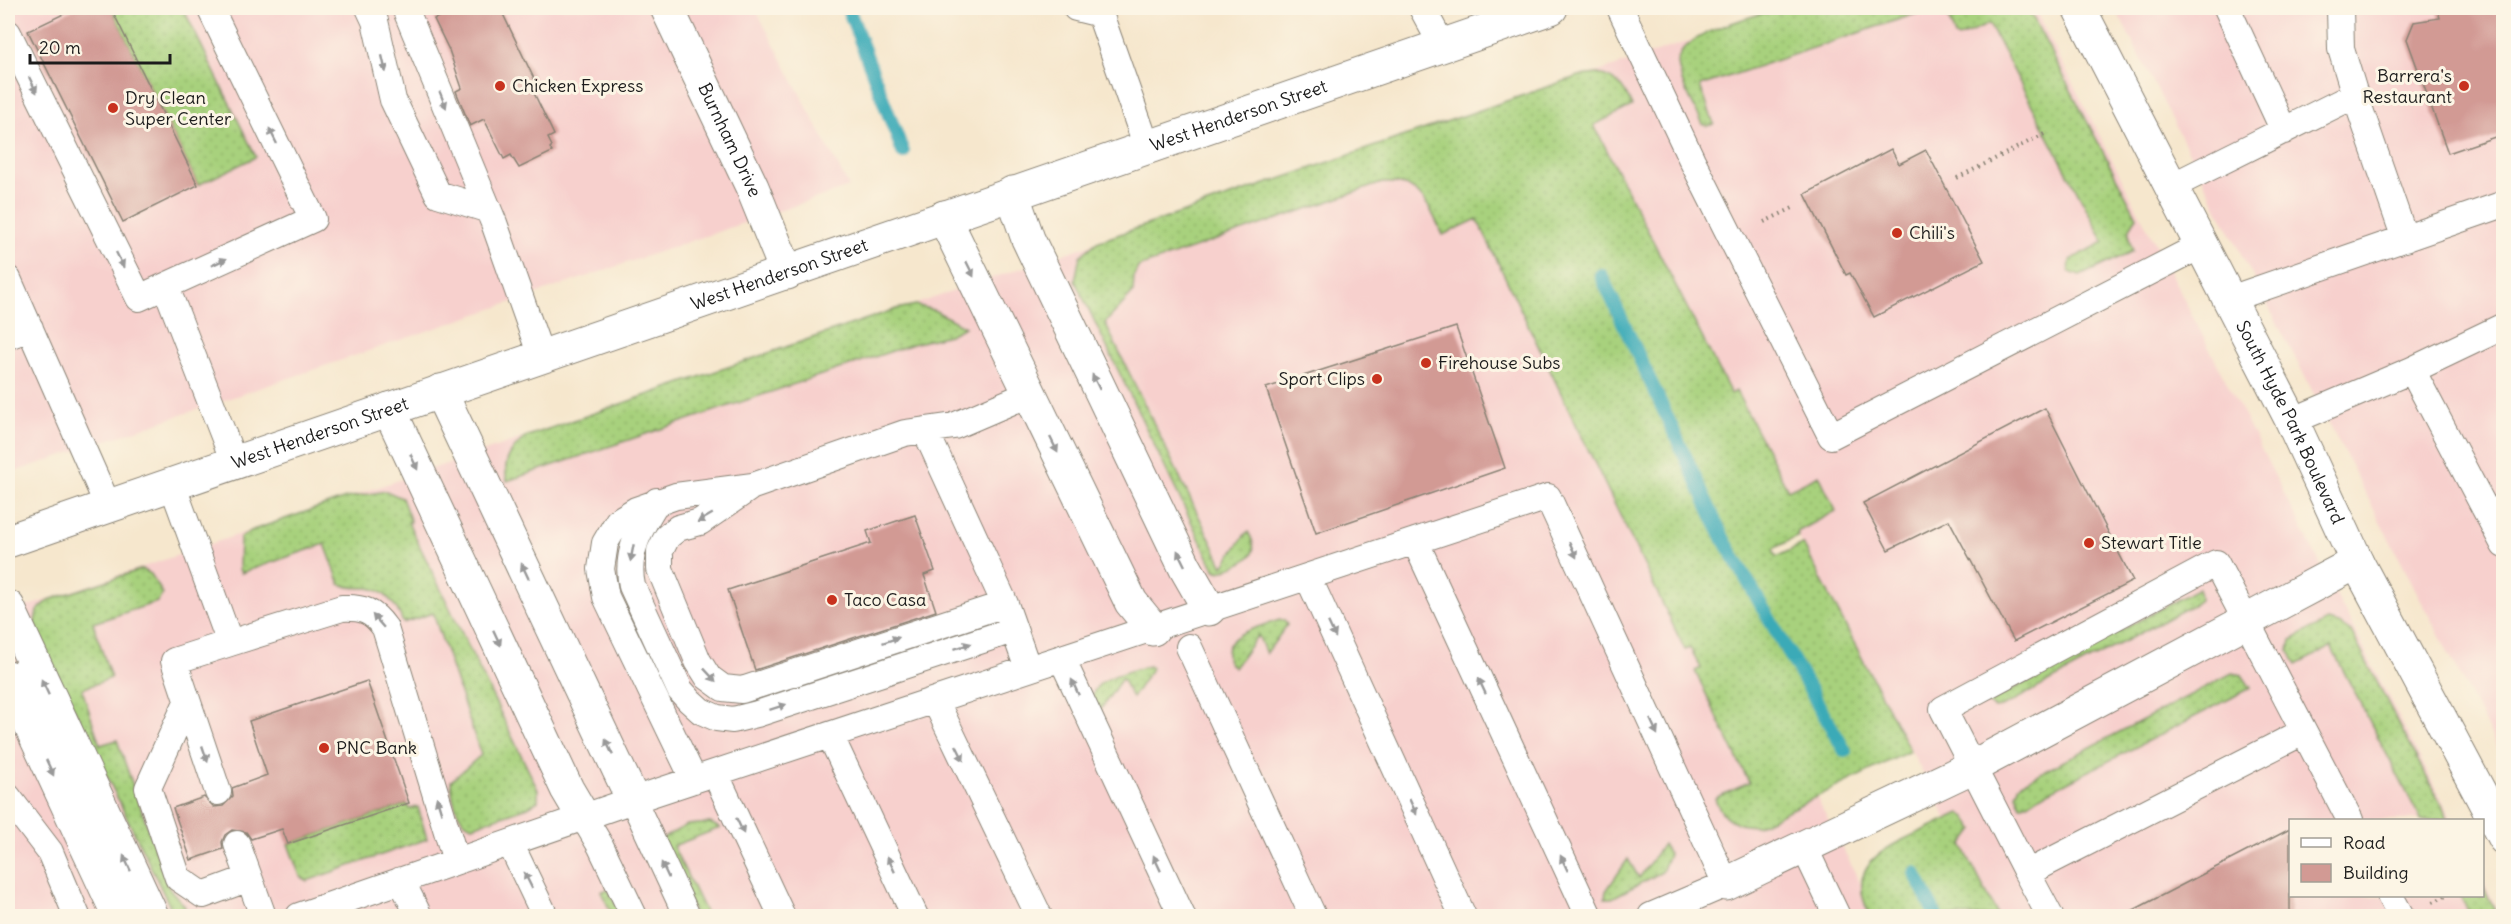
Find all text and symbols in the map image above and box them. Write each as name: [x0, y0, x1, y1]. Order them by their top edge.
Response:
scale bar: [30, 27, 170, 65]
text: 20 m: [39, 36, 81, 59]
one-way arrow: [380, 55, 390, 73]
place label: Barrera's Restaurant: [2363, 64, 2452, 108]
place label: Chicken Express: [512, 74, 643, 97]
street label: West Henderson Street: [1147, 74, 1330, 157]
one-way arrow: [28, 76, 38, 94]
marker: Chicken Express: [493, 79, 507, 93]
street label: Burnham Drive: [693, 79, 767, 200]
marker: Barrera's Restaurant: [2457, 79, 2471, 93]
place label: Dry Clean Super Center: [125, 86, 232, 130]
one-way arrow: [438, 92, 448, 110]
marker: Dry Clean Super Center: [106, 101, 120, 115]
one-way arrow: [268, 127, 278, 144]
place label: Chili's: [1909, 221, 1955, 244]
marker: Chili's: [1890, 226, 1904, 240]
street label: West Henderson Street: [688, 233, 871, 315]
one-way arrow: [115, 251, 125, 268]
one-way arrow: [211, 258, 228, 267]
one-way arrow: [965, 261, 974, 278]
street label: South Hyde Park Boulevard: [2231, 316, 2350, 528]
place label: Firehouse Subs: [1438, 351, 1561, 374]
marker: Firehouse Subs: [1419, 356, 1433, 370]
place label: Sport Clips: [1279, 367, 1365, 390]
marker: Sport Clips: [1370, 372, 1384, 386]
one-way arrow: [1092, 374, 1101, 391]
street label: West Henderson Street: [228, 392, 411, 474]
one-way arrow: [1050, 436, 1059, 453]
one-way arrow: [410, 453, 419, 470]
one-way arrow: [696, 513, 713, 523]
place label: Stewart Title: [2101, 531, 2202, 554]
marker: Stewart Title: [2082, 536, 2096, 550]
one-way arrow: [1568, 542, 1577, 559]
one-way arrow: [627, 544, 636, 563]
one-way arrow: [1176, 549, 1185, 566]
one-way arrow: [521, 562, 530, 579]
place label: Taco Casa: [844, 588, 926, 611]
marker: Taco Casa: [825, 593, 839, 607]
one-way arrow: [372, 614, 385, 629]
one-way arrow: [1328, 621, 1337, 638]
one-way arrow: [492, 630, 501, 647]
one-way arrow: [882, 635, 900, 644]
one-way arrow: [954, 641, 972, 651]
one-way arrow: [702, 668, 716, 682]
one-way arrow: [40, 678, 49, 695]
one-way arrow: [1070, 678, 1079, 695]
one-way arrow: [1478, 678, 1487, 695]
one-way arrow: [769, 702, 787, 712]
one-way arrow: [1649, 719, 1658, 736]
place label: PNC Bank: [336, 736, 417, 759]
one-way arrow: [605, 738, 614, 755]
marker: PNC Bank: [317, 741, 331, 755]
one-way arrow: [956, 744, 965, 761]
one-way arrow: [201, 745, 211, 763]
one-way arrow: [45, 759, 55, 777]
one-way arrow: [434, 796, 443, 814]
one-way arrow: [1409, 799, 1418, 816]
one-way arrow: [735, 818, 744, 835]
legend: [2289, 819, 2484, 897]
text: Road: [2343, 831, 2386, 854]
one-way arrow: [1152, 854, 1162, 872]
one-way arrow: [123, 855, 132, 872]
one-way arrow: [886, 855, 895, 872]
one-way arrow: [1560, 855, 1569, 872]
text: Building: [2343, 861, 2408, 884]
one-way arrow: [661, 862, 670, 879]
one-way arrow: [523, 871, 532, 888]

